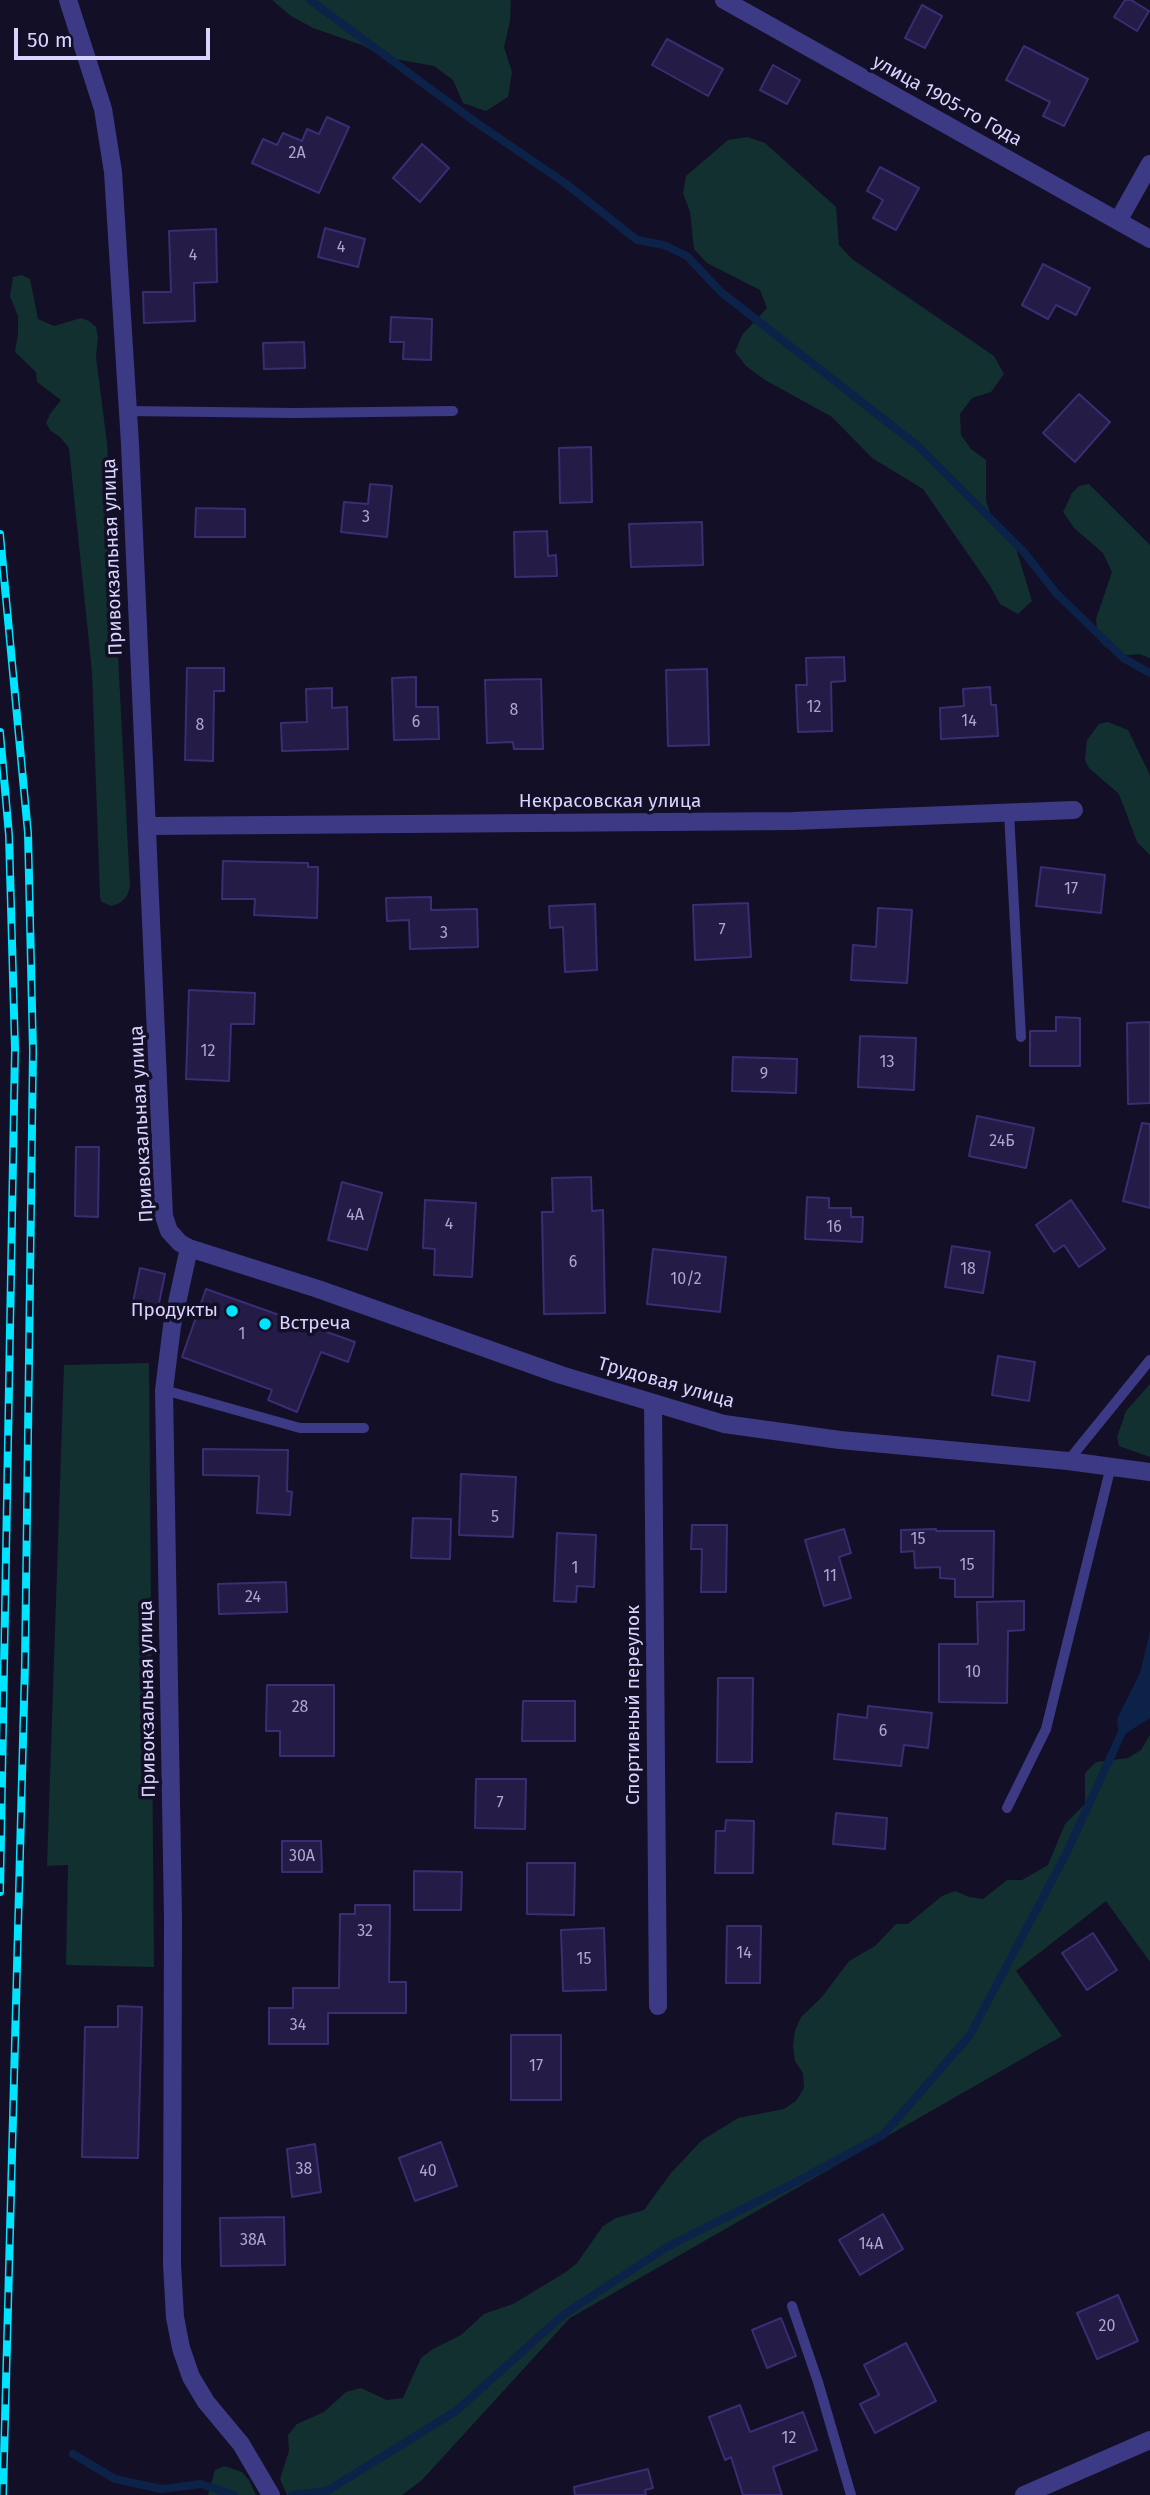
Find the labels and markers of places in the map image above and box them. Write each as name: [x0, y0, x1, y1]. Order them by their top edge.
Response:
place label: Продукты: [131, 1300, 218, 1322]
marker: Продукты: [224, 1303, 240, 1319]
place label: Встреча: [279, 1313, 351, 1335]
marker: Встреча: [257, 1316, 273, 1332]

